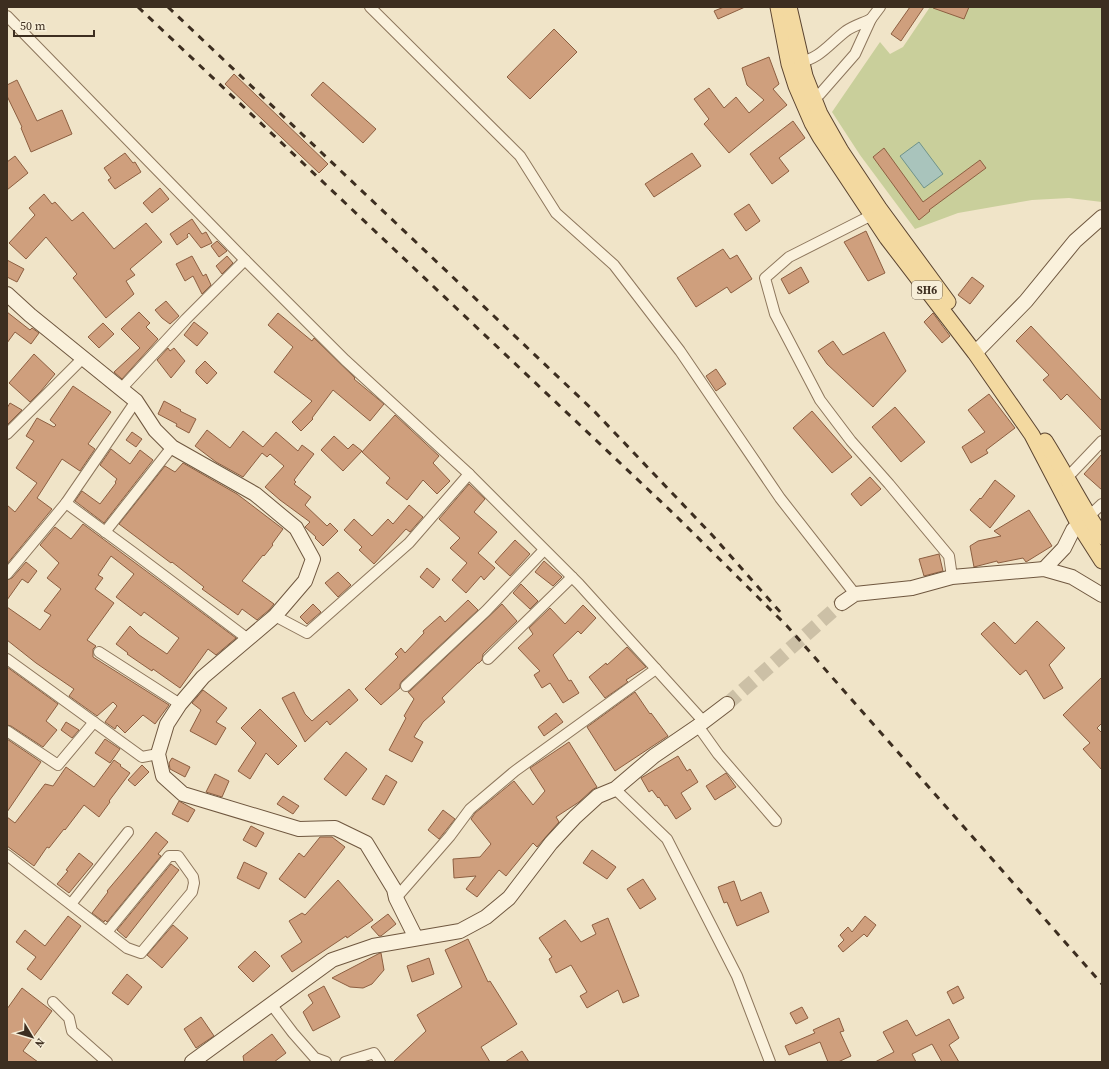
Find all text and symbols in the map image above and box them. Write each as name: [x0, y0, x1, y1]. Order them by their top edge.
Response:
scale bar: [14, 12, 94, 38]
text: 50 m: [20, 18, 46, 34]
road number: SH6: [912, 281, 942, 299]
north arrow: [12, 1017, 52, 1057]
text: N: [31, 1035, 48, 1051]

